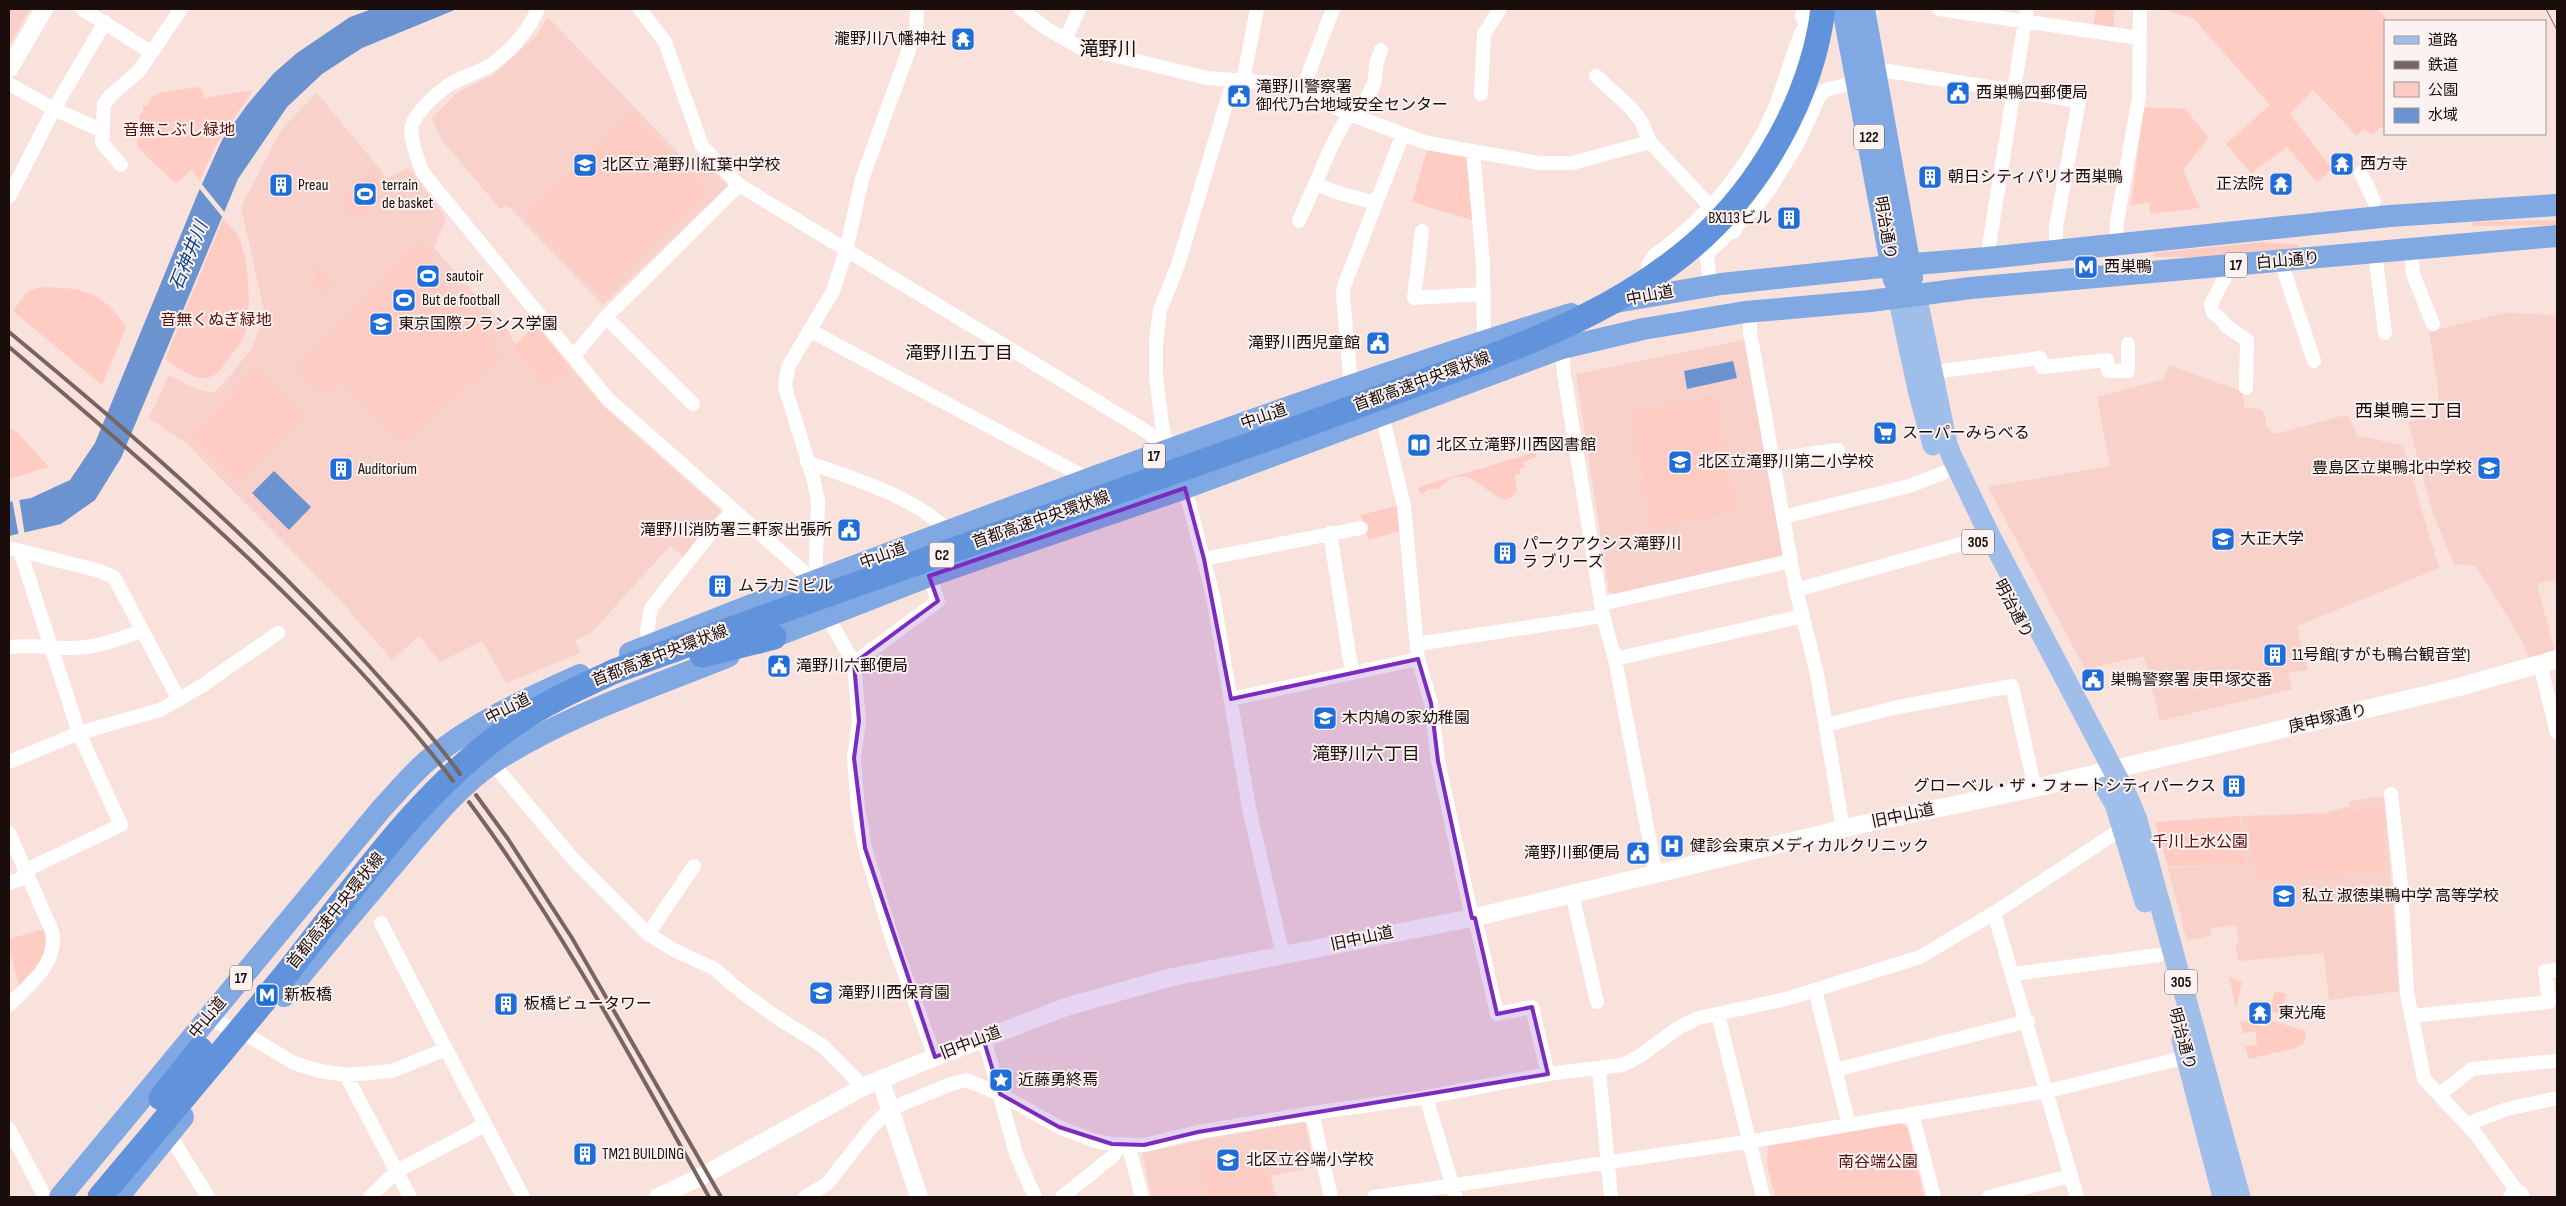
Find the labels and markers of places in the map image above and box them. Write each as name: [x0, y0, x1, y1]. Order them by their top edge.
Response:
temple icon: 瀧野川八幡神社: [950, 26, 976, 52]
place label: 瀧野川八幡神社: [834, 30, 946, 49]
place label: 滝野川警察署 御代乃台地域安全センター: [1256, 78, 1448, 115]
public building icon: 西巣鴨四郵便局: [1945, 80, 1971, 106]
public building icon: 滝野川警察署 御代乃台地域安全センター: [1226, 83, 1252, 109]
place label: 西巣鴨四郵便局: [1976, 84, 2088, 103]
temple icon: 西方寺: [2329, 151, 2355, 177]
school or university icon: 北区立 滝野川紅葉中学校: [572, 152, 598, 178]
place label: 西方寺: [2360, 155, 2408, 174]
place label: 北区立 滝野川紅葉中学校: [602, 156, 781, 175]
building icon: 朝日シティパリオ西巣鴨: [1917, 164, 1943, 190]
place label: 朝日シティパリオ西巣鴨: [1948, 168, 2123, 187]
temple icon: 正法院: [2268, 171, 2294, 197]
building icon: Preau: [268, 172, 294, 198]
place label: 正法院: [2216, 175, 2264, 194]
place label: Preau: [298, 176, 328, 195]
place label: terrain de basket: [382, 176, 433, 213]
sports icon: terrain de basket: [352, 181, 378, 207]
building icon: BX113ビル: [1776, 205, 1802, 231]
place label: BX113ビル: [1708, 209, 1772, 228]
metro station icon: 西巣鴨: [2073, 254, 2099, 280]
place label: 西巣鴨: [2104, 258, 2152, 277]
sports icon: sautoir: [415, 263, 441, 289]
place label: sautoir: [446, 267, 484, 286]
sports icon: But de football: [391, 287, 417, 313]
place label: But de football: [422, 291, 500, 310]
school or university icon: 東京国際フランス学園: [368, 311, 394, 337]
place label: 東京国際フランス学園: [398, 315, 558, 334]
public building icon: 滝野川西児童館: [1365, 330, 1391, 356]
place label: 滝野川西児童館: [1248, 334, 1360, 353]
supermarket icon: スーパーみらべる: [1872, 420, 1898, 446]
place label: スーパーみらべる: [1902, 424, 2030, 443]
library icon: 北区立滝野川西図書館: [1406, 432, 1432, 458]
place label: 北区立滝野川西図書館: [1436, 436, 1596, 455]
school or university icon: 北区立滝野川第二小学校: [1667, 449, 1693, 475]
place label: 北区立滝野川第二小学校: [1698, 453, 1874, 472]
school or university icon: 豊島区立巣鴨北中学校: [2476, 455, 2502, 481]
building icon: Auditorium: [328, 456, 354, 482]
place label: 豊島区立巣鴨北中学校: [2312, 459, 2472, 478]
place label: Auditorium: [357, 460, 417, 479]
public building icon: 滝野川消防署三軒家出張所: [836, 517, 862, 543]
place label: 滝野川消防署三軒家出張所: [640, 521, 832, 540]
school or university icon: 大正大学: [2210, 526, 2236, 552]
place label: 大正大学: [2240, 530, 2304, 549]
place label: パークアクシス滝野川 ラ ブリーズ: [1522, 535, 1681, 572]
building icon: パークアクシス滝野川 ラ ブリーズ: [1492, 540, 1518, 566]
building icon: ムラカミビル: [707, 573, 733, 599]
place label: ムラカミビル: [738, 577, 833, 596]
building icon: 11号館(すがも鴨台観音堂): [2262, 642, 2288, 668]
place label: 11号館(すがも鴨台観音堂): [2292, 646, 2470, 665]
public building icon: 滝野川六郵便局: [766, 653, 792, 679]
place label: 滝野川六郵便局: [796, 657, 908, 676]
public building icon: 巣鴨警察署 庚甲塚交番: [2080, 667, 2106, 693]
place label: 巣鴨警察署 庚甲塚交番: [2110, 671, 2273, 690]
school or university icon: 木内鳩の家幼稚園: [1312, 705, 1338, 731]
place label: 木内鳩の家幼稚園: [1342, 709, 1470, 728]
building icon: グローベル・ザ・フォートシティパークス: [2221, 773, 2247, 799]
place label: グローベル・ザ・フォートシティパークス: [1913, 777, 2216, 796]
hospital icon: 健診会東京メディカルクリニック: [1659, 833, 1685, 859]
place label: 健診会東京メディカルクリニック: [1690, 837, 1929, 856]
public building icon: 滝野川郵便局: [1625, 840, 1651, 866]
place label: 滝野川郵便局: [1524, 844, 1620, 863]
school or university icon: 私立 淑徳巣鴨中学 高等学校: [2271, 883, 2297, 909]
place label: 私立 淑徳巣鴨中学 高等学校: [2302, 887, 2499, 906]
school or university icon: 滝野川西保育園: [808, 980, 834, 1006]
metro station icon: 新板橋: [254, 982, 280, 1008]
place label: 滝野川西保育園: [838, 984, 950, 1003]
place label: 新板橋: [284, 986, 332, 1005]
building icon: 板橋ビュータワー: [493, 991, 519, 1017]
place label: 板橋ビュータワー: [524, 995, 652, 1014]
temple icon: 東光庵: [2247, 1000, 2273, 1026]
place label: 東光庵: [2278, 1004, 2326, 1023]
place icon: 近藤勇終焉: [988, 1067, 1014, 1093]
place label: 近藤勇終焉: [1018, 1071, 1098, 1090]
building icon: TM21 BUILDING: [572, 1141, 598, 1167]
place label: TM21 BUILDING: [602, 1145, 684, 1164]
school or university icon: 北区立谷端小学校: [1215, 1147, 1241, 1173]
place label: 北区立谷端小学校: [1246, 1151, 1374, 1170]

